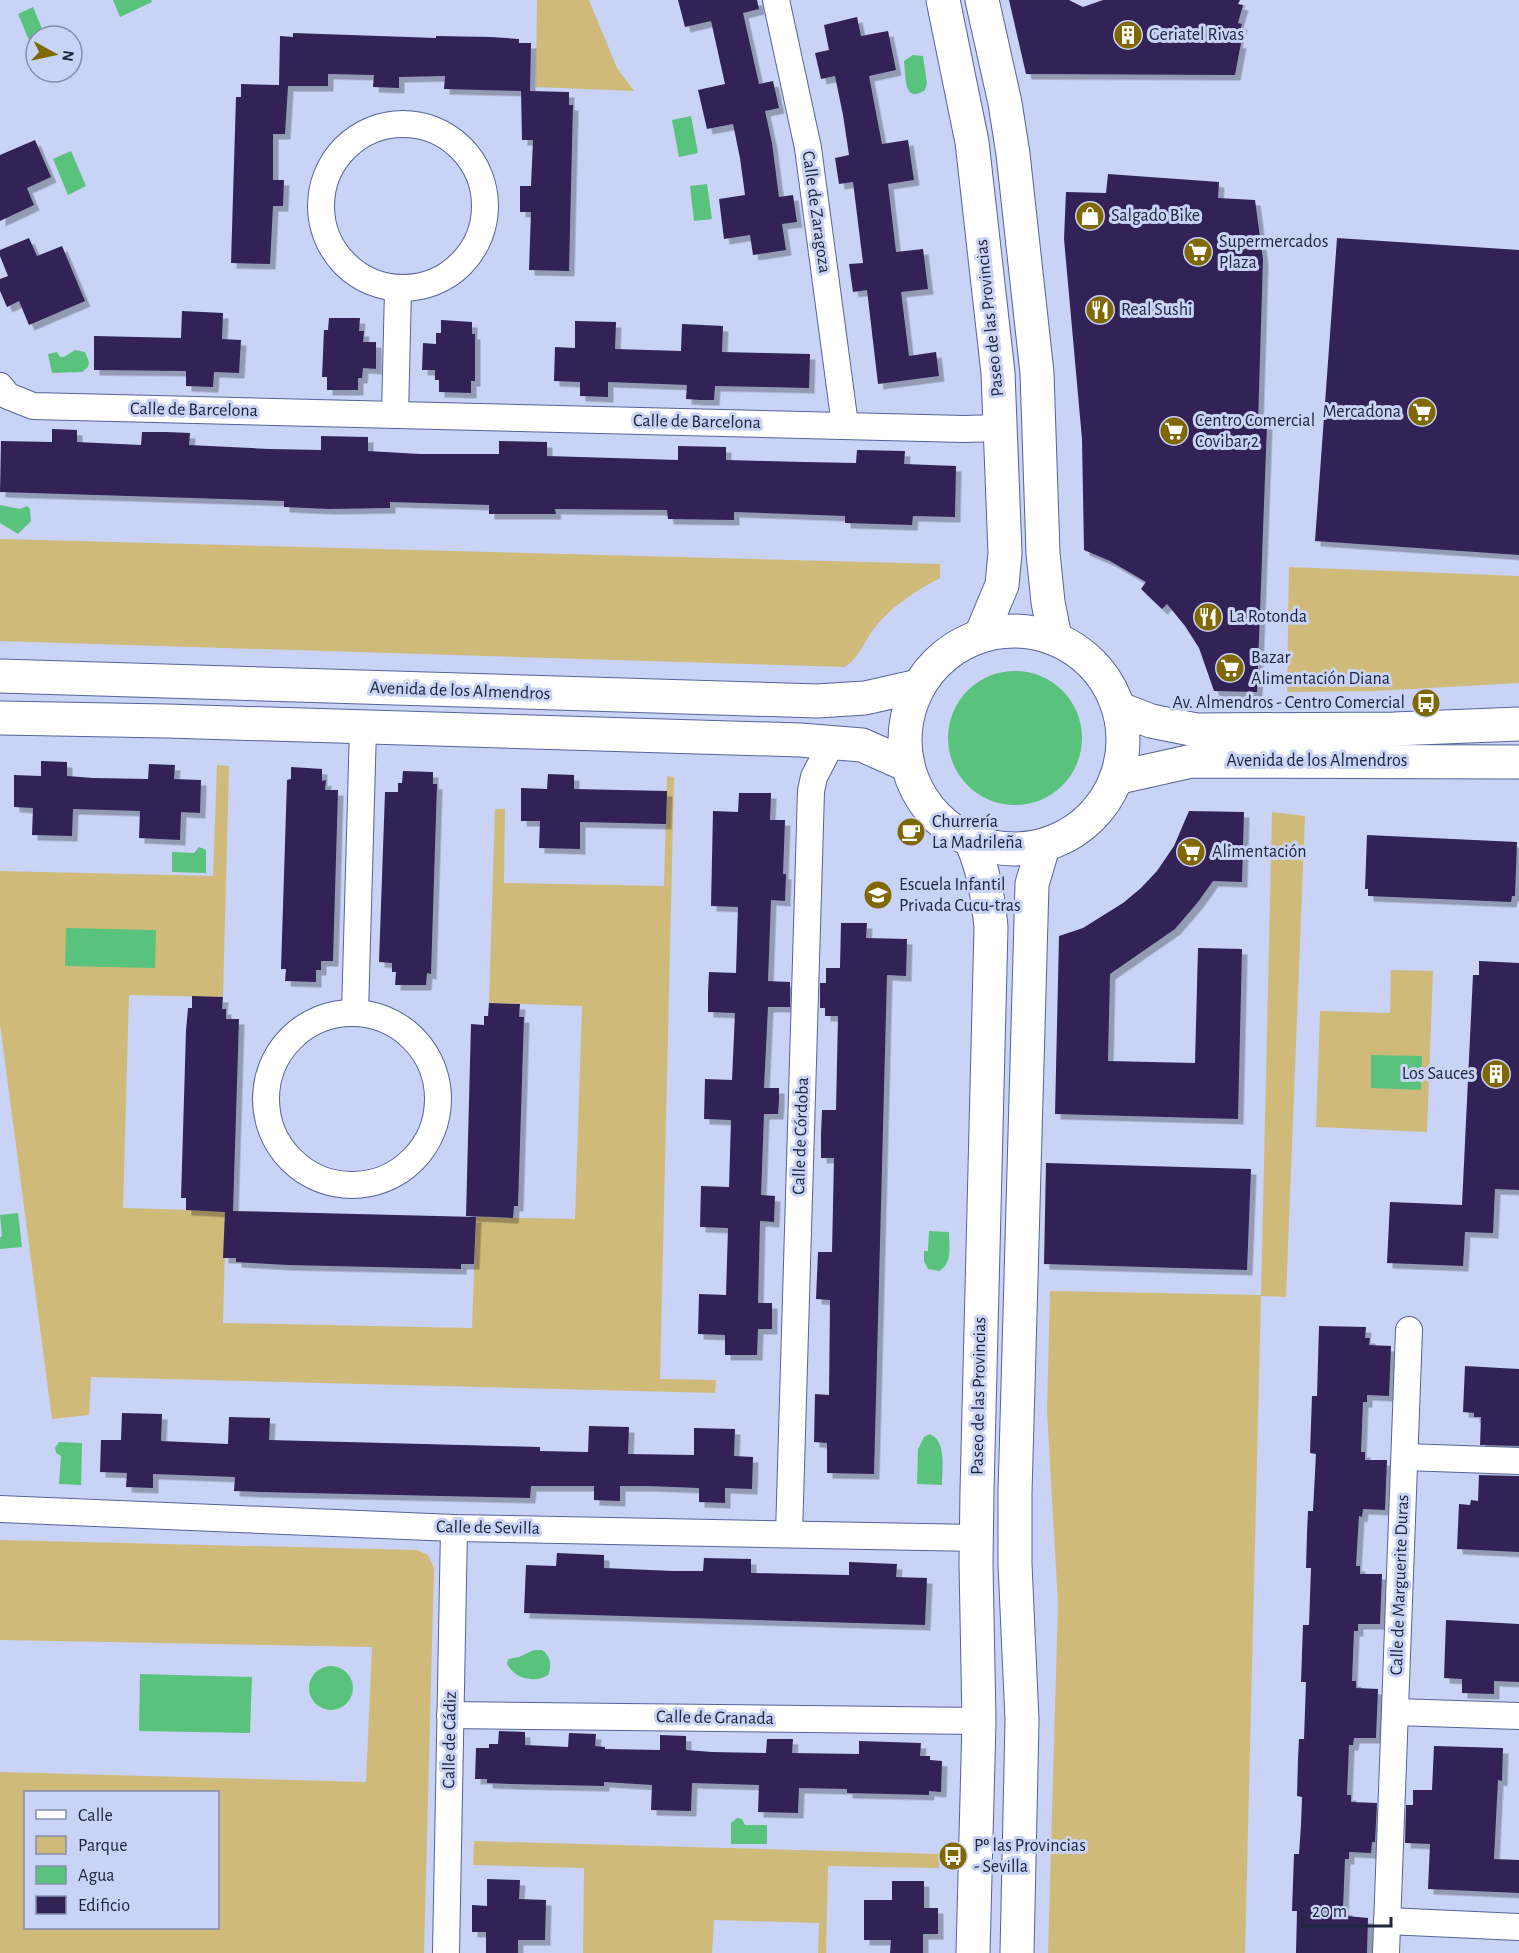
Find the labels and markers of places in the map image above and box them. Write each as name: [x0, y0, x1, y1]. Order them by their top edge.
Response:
building icon: Geriatel Rivas: [1112, 19, 1144, 51]
place label: Geriatel Rivas: [1149, 26, 1244, 44]
shop icon: Salgado Bike: [1074, 200, 1106, 232]
place label: Salgado Bike: [1111, 207, 1200, 225]
place label: Supermercados Plaza: [1219, 233, 1328, 272]
supermarket icon: Supermercados Plaza: [1182, 236, 1214, 268]
restaurant icon: Real Sushi: [1084, 294, 1116, 326]
place label: Real Sushi: [1121, 301, 1192, 319]
supermarket icon: Mercadona: [1406, 396, 1438, 428]
place label: Mercadona: [1322, 403, 1401, 421]
place label: Centro Comercial Covibar 2: [1195, 412, 1315, 451]
supermarket icon: Centro Comercial Covibar 2: [1158, 415, 1190, 447]
restaurant icon: La Rotonda: [1192, 601, 1224, 633]
place label: La Rotonda: [1229, 608, 1307, 626]
place label: Bazar Alimentación Diana: [1251, 649, 1390, 688]
supermarket icon: Bazar Alimentación Diana: [1214, 652, 1246, 684]
bus stop icon: Av. Almendros - Centro Comercial: [1410, 687, 1442, 719]
place label: Av. Almendros - Centro Comercial: [1172, 694, 1405, 712]
place label: Churrería La Madrileña: [932, 813, 1023, 852]
cafe icon: Churrería La Madrileña: [895, 816, 927, 848]
supermarket icon: Alimentación: [1175, 836, 1207, 868]
place label: Alimentación: [1212, 843, 1306, 861]
place label: Escuela Infantil Privada Cucu-tras: [899, 876, 1021, 915]
school or university icon: Escuela Infantil Privada Cucu-tras: [862, 879, 894, 911]
building icon: Los Sauces: [1480, 1058, 1512, 1090]
place label: Los Sauces: [1402, 1065, 1475, 1083]
place label: Pº las Provincias - Sevilla: [974, 1837, 1086, 1876]
bus stop icon: Pº las Provincias - Sevilla: [937, 1840, 969, 1872]

